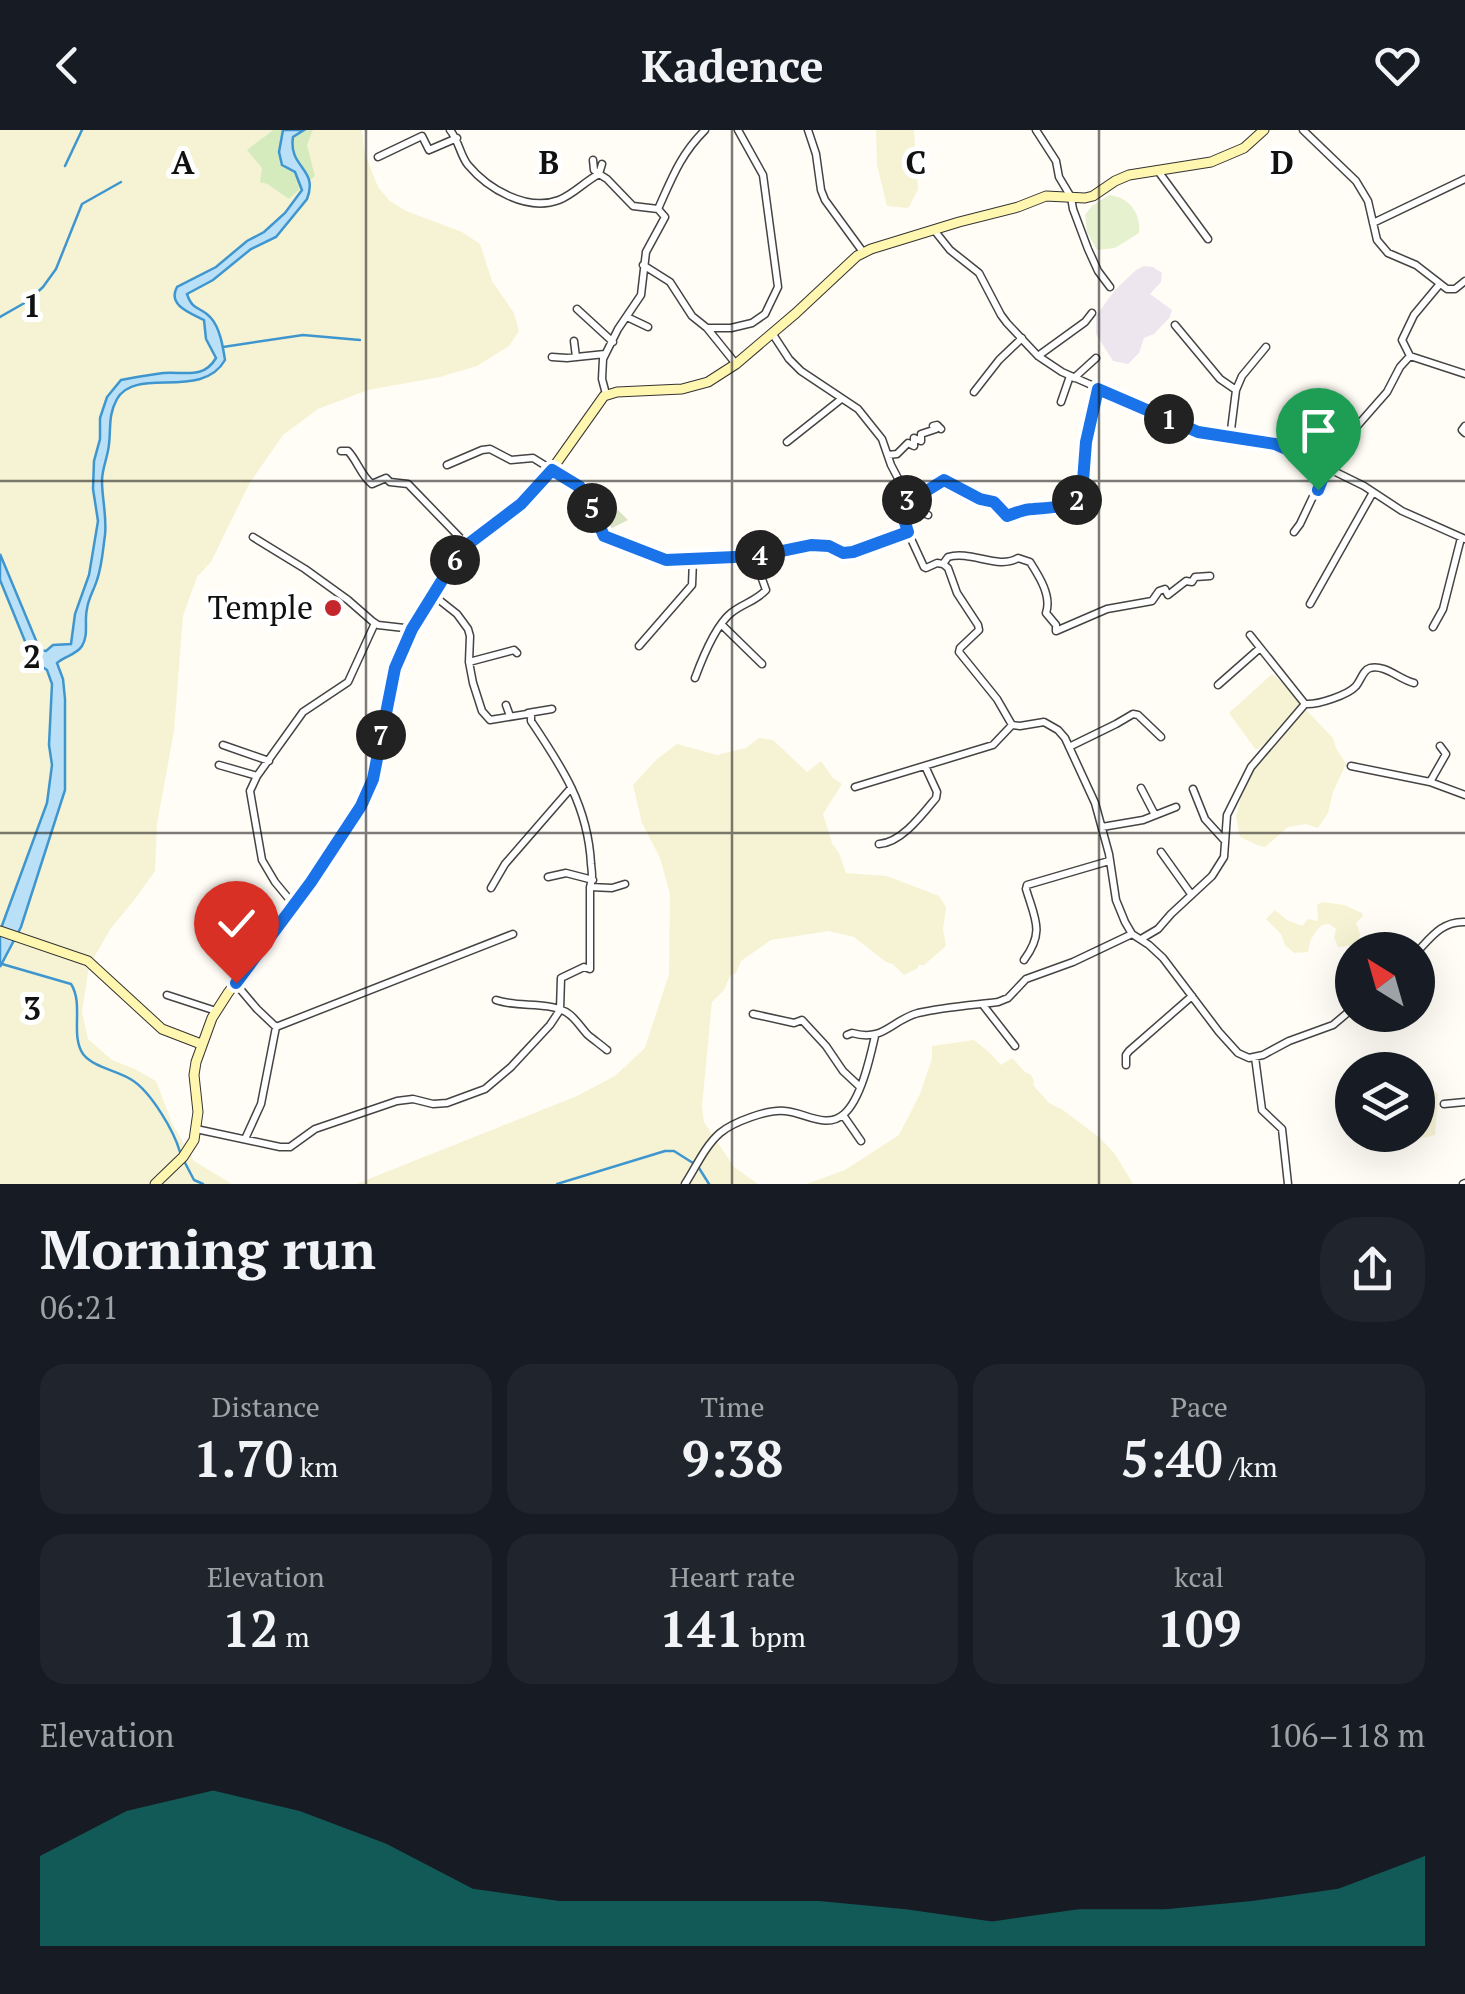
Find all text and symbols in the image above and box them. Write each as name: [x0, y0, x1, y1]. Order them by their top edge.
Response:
text: Kadence: [641, 35, 824, 95]
icon: back: [40, 38, 95, 93]
icon: heart: [1370, 38, 1425, 93]
text: A: [171, 141, 195, 183]
text: B: [539, 141, 559, 183]
text: C: [906, 141, 926, 183]
text: D: [1270, 141, 1294, 183]
text: 1: [23, 284, 41, 326]
pin: [1276, 388, 1361, 491]
pin: 1: [1144, 394, 1194, 444]
text: 1: [1161, 400, 1177, 437]
icon: arrive: [1291, 403, 1346, 458]
pin: 3: [882, 475, 932, 525]
pin: 2: [1052, 475, 1102, 525]
text: 3: [899, 481, 915, 518]
text: 2: [1069, 481, 1085, 518]
pin: 5: [567, 483, 617, 533]
text: 5: [584, 489, 600, 526]
pin: 4: [735, 530, 785, 580]
pin: 6: [430, 535, 480, 585]
text: 4: [752, 536, 768, 573]
text: 6: [447, 541, 463, 578]
place label: Temple: [208, 586, 313, 628]
marker: Temple: [322, 597, 344, 619]
text: 2: [23, 635, 41, 677]
pin: 7: [356, 710, 406, 760]
text: 7: [373, 716, 389, 753]
pin: [194, 881, 279, 984]
icon: check: [209, 896, 264, 951]
north arrow: [1335, 932, 1435, 1032]
map controls: [1335, 932, 1435, 1152]
text: 3: [23, 987, 41, 1029]
button: layers: [1335, 1052, 1435, 1152]
text: Morning run: [40, 1212, 376, 1285]
button: share: [1320, 1217, 1425, 1322]
text: 06:21: [40, 1286, 119, 1328]
text: Distance: [212, 1388, 320, 1425]
text: Time: [700, 1388, 765, 1425]
text: Pace: [1170, 1388, 1228, 1425]
text: 1.70: [193, 1425, 293, 1491]
text: 9:38: [682, 1425, 783, 1491]
text: 5:40: [1121, 1425, 1223, 1491]
text: km: [293, 1448, 338, 1485]
text: /km: [1223, 1448, 1278, 1485]
text: Elevation: [207, 1558, 325, 1595]
text: Heart rate: [670, 1558, 795, 1595]
text: kcal: [1174, 1558, 1224, 1595]
text: 12: [222, 1595, 279, 1661]
text: 141: [659, 1595, 744, 1661]
text: 109: [1157, 1595, 1242, 1661]
text: m: [279, 1618, 310, 1655]
text: bpm: [744, 1618, 806, 1655]
text: Elevation: [40, 1714, 174, 1756]
text: 106–118 m: [1267, 1714, 1425, 1756]

